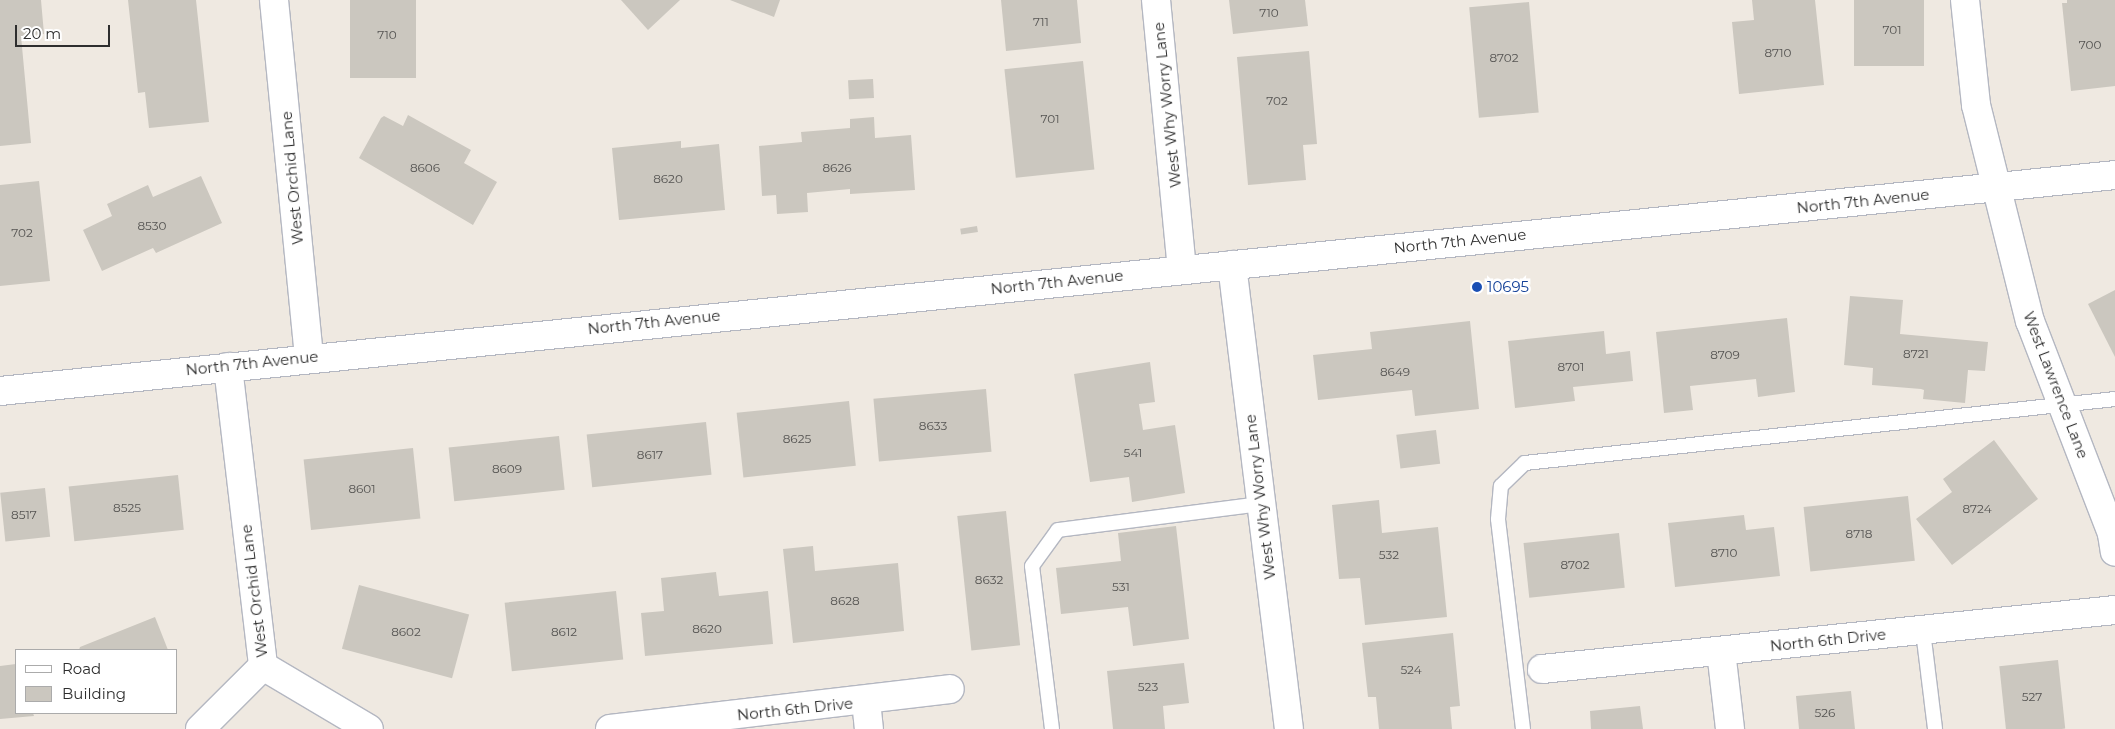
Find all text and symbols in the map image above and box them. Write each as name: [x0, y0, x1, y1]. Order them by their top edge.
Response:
house number: 710: [1259, 6, 1279, 20]
scale bar: [18, 15, 112, 47]
house number: 711: [1033, 15, 1049, 29]
street label: West Why Worry Lane: [1149, 21, 1185, 189]
house number: 701: [1882, 23, 1902, 37]
text: 20 m: [23, 24, 61, 43]
house number: 710: [377, 28, 397, 42]
house number: 700: [2079, 38, 2101, 52]
house number: 8710: [1764, 46, 1792, 60]
house number: 8702: [1489, 51, 1519, 65]
house number: 702: [1266, 94, 1288, 108]
street label: West Orchid Lane: [277, 110, 307, 246]
house number: 701: [1040, 112, 1060, 126]
house number: 8606: [410, 161, 440, 175]
house number: 8626: [822, 161, 852, 175]
house number: 8620: [653, 172, 683, 186]
street label: North 7th Avenue: [1796, 185, 1930, 217]
house number: 8530: [137, 219, 167, 233]
street label: North 7th Avenue: [1393, 225, 1527, 257]
house number: 702: [11, 226, 33, 240]
street label: North 7th Avenue: [990, 266, 1124, 298]
place label: 10695: [1487, 278, 1529, 296]
marker: 10695: [1471, 281, 1483, 293]
street label: North 7th Avenue: [587, 306, 721, 338]
street label: West Lawrence Lane: [2020, 309, 2092, 461]
street label: North 7th Avenue: [185, 347, 319, 379]
house number: 8721: [1903, 347, 1929, 361]
house number: 8709: [1710, 348, 1740, 362]
house number: 8701: [1558, 360, 1584, 374]
house number: 8649: [1380, 365, 1410, 379]
street label: West Why Worry Lane: [1241, 413, 1279, 581]
house number: 8633: [919, 419, 947, 433]
house number: 8625: [783, 432, 811, 446]
house number: 541: [1124, 446, 1142, 460]
house number: 8617: [637, 448, 663, 462]
house number: 8609: [492, 462, 522, 476]
house number: 8601: [348, 482, 376, 496]
house number: 8525: [113, 501, 141, 515]
house number: 8724: [1962, 502, 1992, 516]
house number: 8517: [11, 508, 37, 522]
street label: West Orchid Lane: [237, 523, 271, 659]
house number: 8718: [1846, 527, 1872, 541]
house number: 8710: [1710, 546, 1738, 560]
house number: 532: [1379, 548, 1399, 562]
house number: 8702: [1560, 558, 1590, 572]
house number: 8632: [975, 573, 1003, 587]
house number: 531: [1112, 580, 1130, 594]
house number: 8628: [830, 594, 860, 608]
house number: 8620: [692, 622, 722, 636]
house number: 8602: [391, 625, 421, 639]
house number: 8612: [551, 625, 577, 639]
street label: North 6th Drive: [1769, 625, 1887, 655]
legend: [15, 649, 178, 714]
text: Road: [62, 659, 101, 678]
house number: 524: [1400, 663, 1422, 677]
house number: 523: [1138, 680, 1158, 694]
text: Building: [62, 684, 126, 703]
house number: 527: [2022, 690, 2042, 704]
street label: North 6th Drive: [736, 694, 854, 724]
house number: 526: [1815, 706, 1835, 720]

